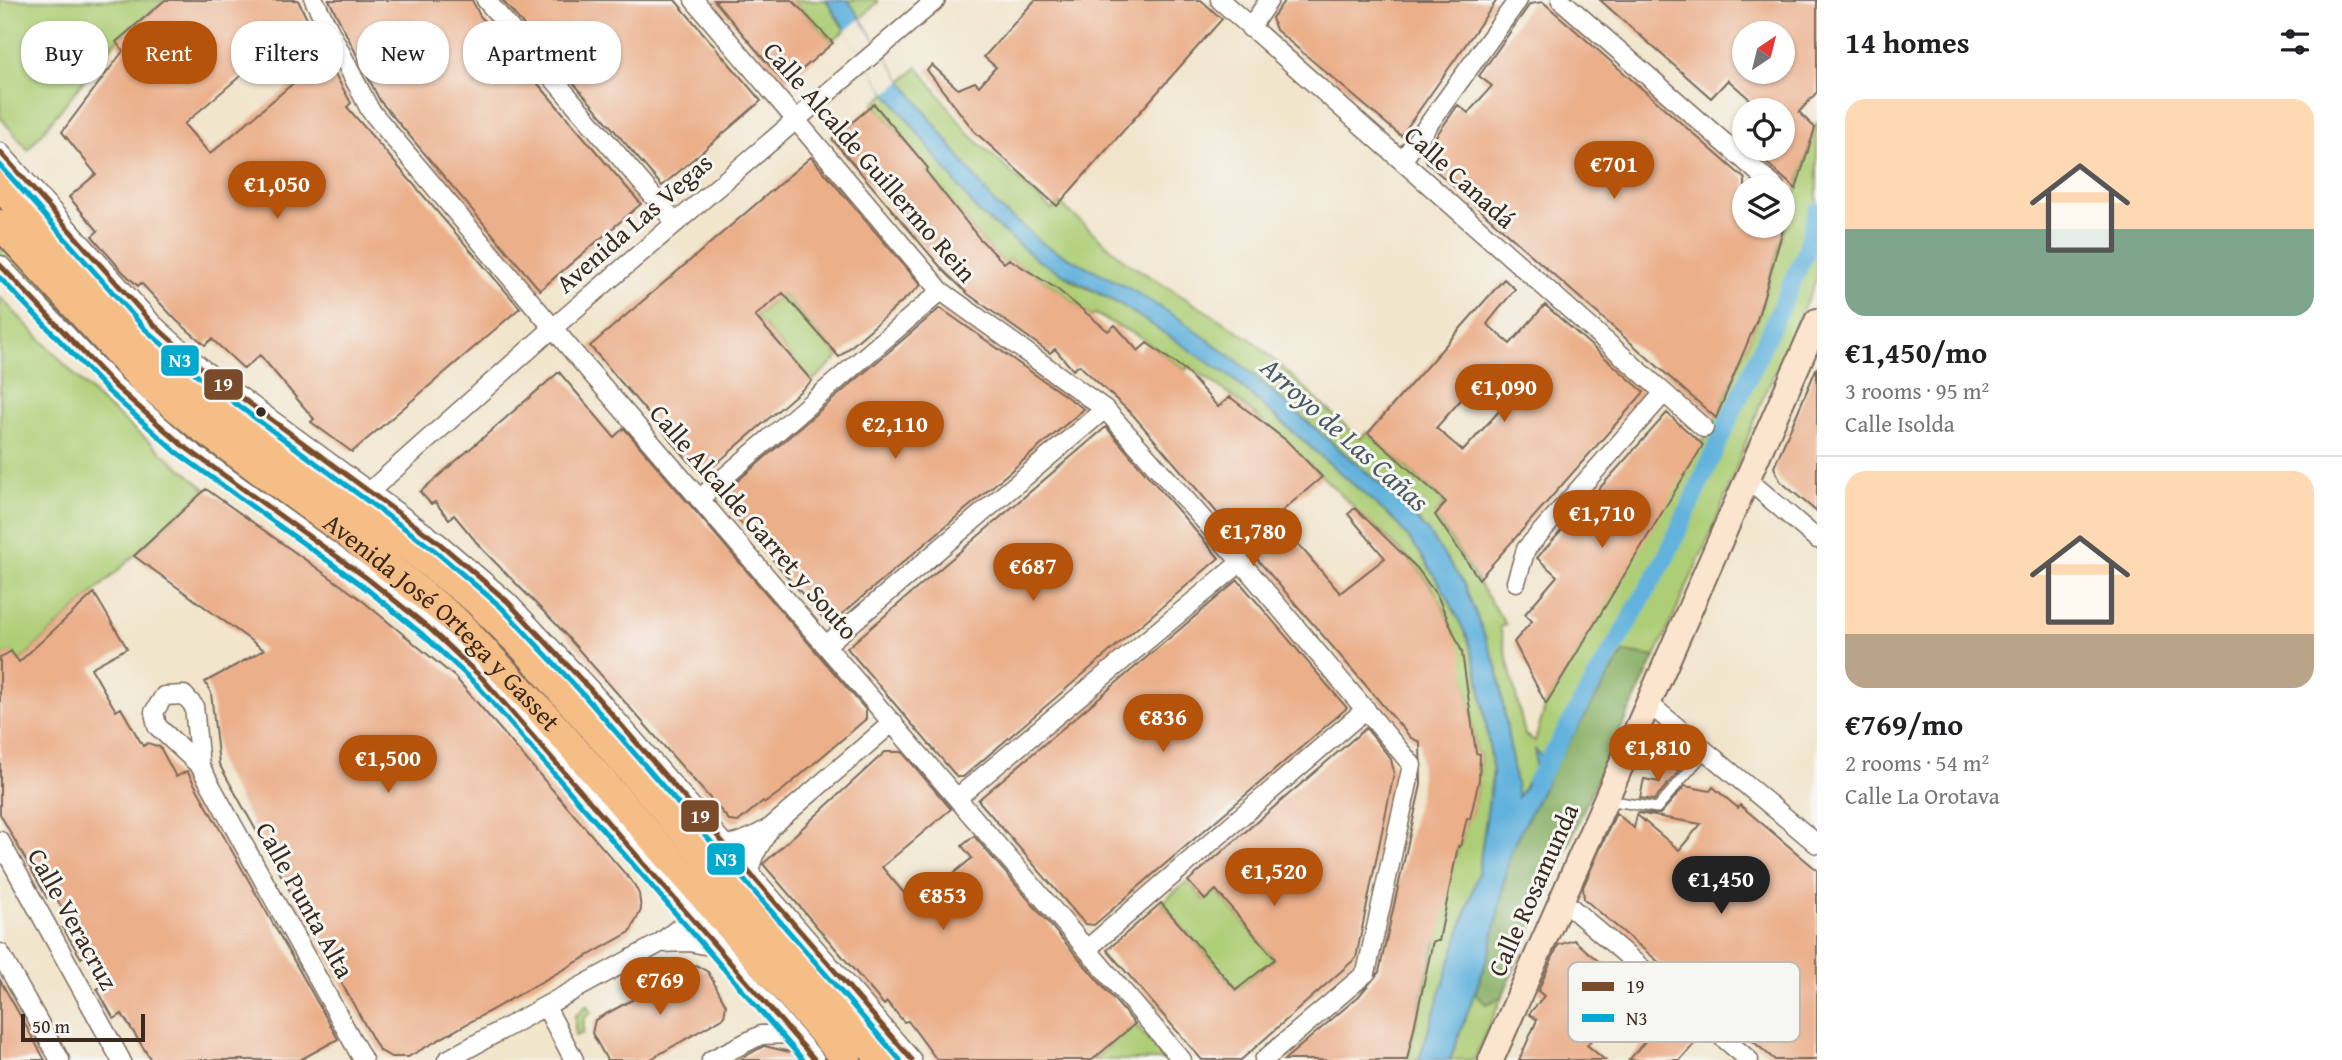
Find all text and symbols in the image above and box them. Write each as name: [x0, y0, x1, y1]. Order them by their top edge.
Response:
text: 14 homes: [1845, 20, 1970, 64]
chip: Buy: [21, 21, 108, 84]
chip: Rent: [122, 21, 217, 84]
chip: Filters: [231, 21, 343, 84]
chip: New: [357, 21, 449, 84]
chip: Apartment: [463, 21, 621, 84]
north arrow: [1732, 21, 1796, 84]
map controls: [1732, 21, 1795, 238]
icon: filters: [2276, 23, 2314, 61]
street label: Calle Alcalde Guillermo Rein: [754, 32, 987, 291]
button: locate: [1732, 98, 1795, 161]
street label: Calle Canadá: [1396, 116, 1525, 238]
pin: €701: [1573, 142, 1655, 201]
street label: Avenida Las Vegas: [547, 143, 721, 302]
icon: home: [2017, 145, 2143, 271]
text: €701: [1590, 147, 1638, 180]
pin: €1,050: [220, 162, 334, 221]
text: €1,050: [244, 167, 310, 200]
button: layers: [1732, 175, 1795, 238]
text: €1,450/mo: [1845, 330, 1987, 374]
line badge: N3: [160, 344, 200, 377]
text: N3: [169, 346, 191, 374]
water label: Arroyo de Las Cañas: [1251, 346, 1439, 521]
pin: €1,090: [1447, 364, 1561, 424]
line badge: 19: [203, 368, 244, 401]
text: 19: [213, 370, 233, 398]
text: €1,090: [1471, 370, 1537, 403]
text: 3 rooms · 95 m²: [1845, 374, 1989, 407]
street label: Calle Alcalde Garret y Souto: [641, 395, 868, 648]
pin: €2,110: [838, 402, 952, 461]
unlabelled marker: [254, 405, 268, 419]
text: €2,110: [862, 407, 928, 440]
text: Calle Isolda: [1845, 407, 1955, 440]
pin: €1,710: [1545, 490, 1659, 550]
text: €1,710: [1569, 496, 1635, 529]
street label: Avenida José Ortega y Gasset: [316, 503, 570, 740]
pin: €1,780: [1196, 508, 1310, 568]
text: €1,780: [1220, 514, 1286, 547]
icon: home: [2017, 517, 2143, 643]
pin: €687: [992, 544, 1074, 603]
text: €687: [1009, 549, 1057, 582]
pin: €836: [1122, 694, 1204, 754]
text: €836: [1139, 700, 1187, 733]
text: €769/mo: [1845, 702, 1963, 746]
pin: €1,810: [1601, 724, 1715, 784]
text: €1,810: [1625, 730, 1691, 763]
pin: €1,500: [331, 736, 445, 795]
text: €1,500: [355, 741, 421, 774]
text: 2 rooms · 54 m²: [1845, 746, 1989, 779]
text: Calle La Orotava: [1845, 779, 2000, 812]
street label: Calle Rosamunda: [1477, 796, 1588, 983]
line badge: 19: [680, 799, 720, 833]
text: 19: [690, 802, 710, 830]
street label: Calle Punta Alta: [246, 815, 365, 986]
street label: Calle Veracruz: [18, 841, 129, 997]
line badge: N3: [706, 842, 746, 876]
text: N3: [715, 845, 737, 873]
pin: €1,520: [1217, 848, 1331, 908]
text: €1,520: [1241, 854, 1307, 887]
pin: €1,450: [1664, 856, 1778, 916]
text: €1,450: [1688, 862, 1754, 895]
pin: €853: [902, 872, 984, 932]
text: €853: [919, 878, 967, 911]
pin: €769: [619, 958, 701, 1017]
legend: [1568, 962, 1800, 1042]
text: €769: [636, 963, 684, 996]
text: 19: [1626, 972, 1644, 1000]
text: N3: [1626, 1004, 1648, 1032]
scale bar: [21, 1011, 145, 1043]
text: 50 m: [32, 1012, 70, 1040]

